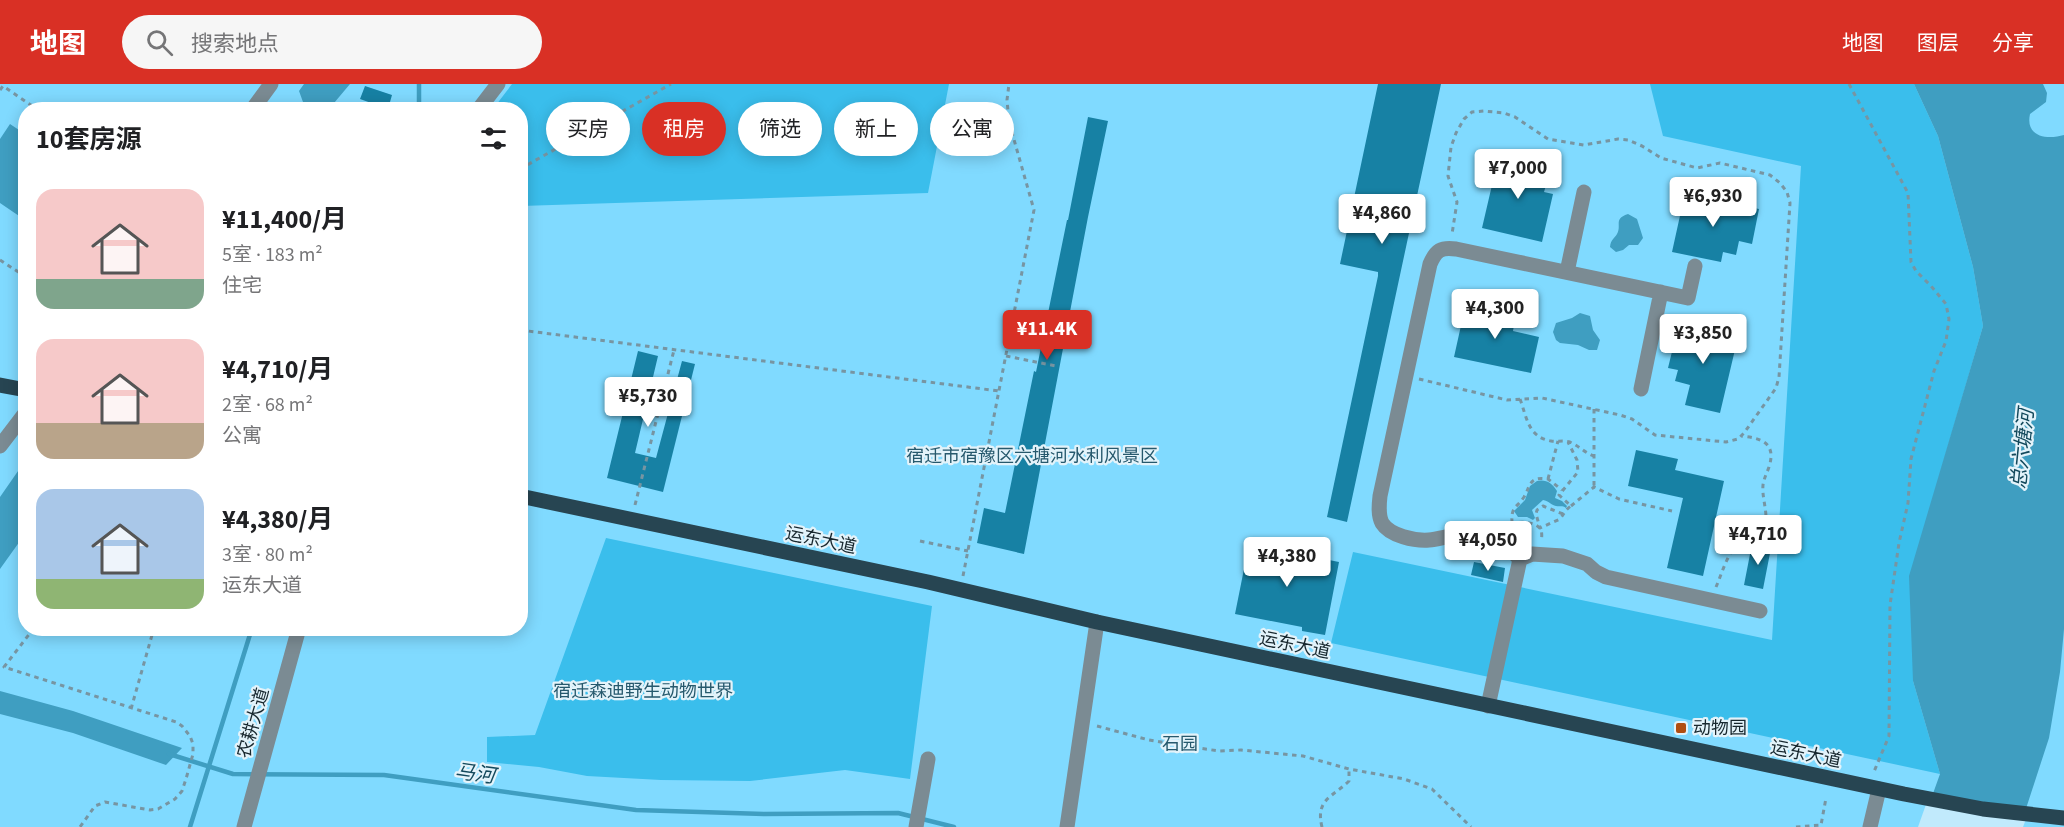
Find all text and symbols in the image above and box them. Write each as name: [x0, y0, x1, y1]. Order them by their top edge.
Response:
search box: [122, 15, 542, 69]
text: 地图: [30, 24, 86, 64]
icon: search: [143, 26, 176, 59]
text: 搜索地点: [191, 28, 279, 60]
text: 地图: [1842, 28, 1884, 58]
text: 图层: [1917, 28, 1959, 58]
text: 分享: [1992, 28, 2034, 58]
chip: 买房: [546, 102, 630, 156]
chip: 租房: [642, 102, 726, 156]
chip: 筛选: [738, 102, 822, 156]
chip: 新上: [834, 102, 918, 156]
chip: 公寓: [930, 102, 1014, 156]
text: 10套房源: [36, 121, 141, 158]
icon: filters: [477, 122, 510, 155]
pin: ¥7,000: [1469, 149, 1567, 200]
text: ¥7,000: [1489, 154, 1547, 182]
pin: ¥6,930: [1664, 177, 1762, 228]
text: ¥6,930: [1684, 182, 1742, 210]
pin: ¥4,860: [1333, 194, 1431, 245]
text: ¥4,860: [1353, 199, 1411, 227]
text: ¥11,400/月: [222, 201, 347, 238]
icon: home: [84, 213, 156, 285]
text: 5室 · 183 m²: [222, 241, 323, 269]
text: 住宅: [222, 272, 262, 300]
pin: ¥4,300: [1446, 289, 1544, 340]
text: ¥4,300: [1466, 294, 1524, 322]
pin: ¥11.4K: [998, 310, 1096, 361]
pin: ¥3,850: [1654, 314, 1752, 365]
text: ¥11.4K: [1017, 315, 1077, 343]
text: ¥3,850: [1674, 319, 1732, 347]
text: ¥4,710/月: [222, 351, 333, 388]
icon: home: [84, 363, 156, 435]
pin: ¥5,730: [599, 377, 697, 428]
text: ¥5,730: [619, 382, 677, 410]
text: 2室 · 68 m²: [222, 391, 313, 419]
water label: 总六塘河: [2005, 404, 2042, 490]
text: 公寓: [222, 422, 262, 450]
park label: 宿迁市宿豫区六塘河水利风景区: [906, 444, 1158, 469]
text: ¥4,380/月: [222, 501, 333, 538]
icon: home: [84, 513, 156, 585]
pin: ¥4,710: [1709, 515, 1807, 566]
text: ¥4,710: [1729, 520, 1787, 548]
street label: 运东大道: [783, 521, 859, 560]
pin: ¥4,050: [1439, 521, 1537, 572]
text: ¥4,050: [1459, 526, 1517, 554]
pin: ¥4,380: [1238, 537, 1336, 588]
text: 3室 · 80 m²: [222, 541, 313, 569]
text: ¥4,380: [1258, 542, 1316, 570]
text: 运东大道: [222, 572, 302, 600]
street label: 运东大道: [1257, 626, 1333, 665]
park label: 宿迁森迪野生动物世界: [553, 679, 733, 704]
street label: 农耕大道: [232, 685, 275, 761]
place label: 动物园: [1693, 716, 1747, 741]
marker: 动物园: [1674, 721, 1688, 735]
park label: 石园: [1162, 732, 1198, 757]
street label: 运东大道: [1768, 735, 1844, 774]
water label: 马河: [453, 757, 501, 791]

